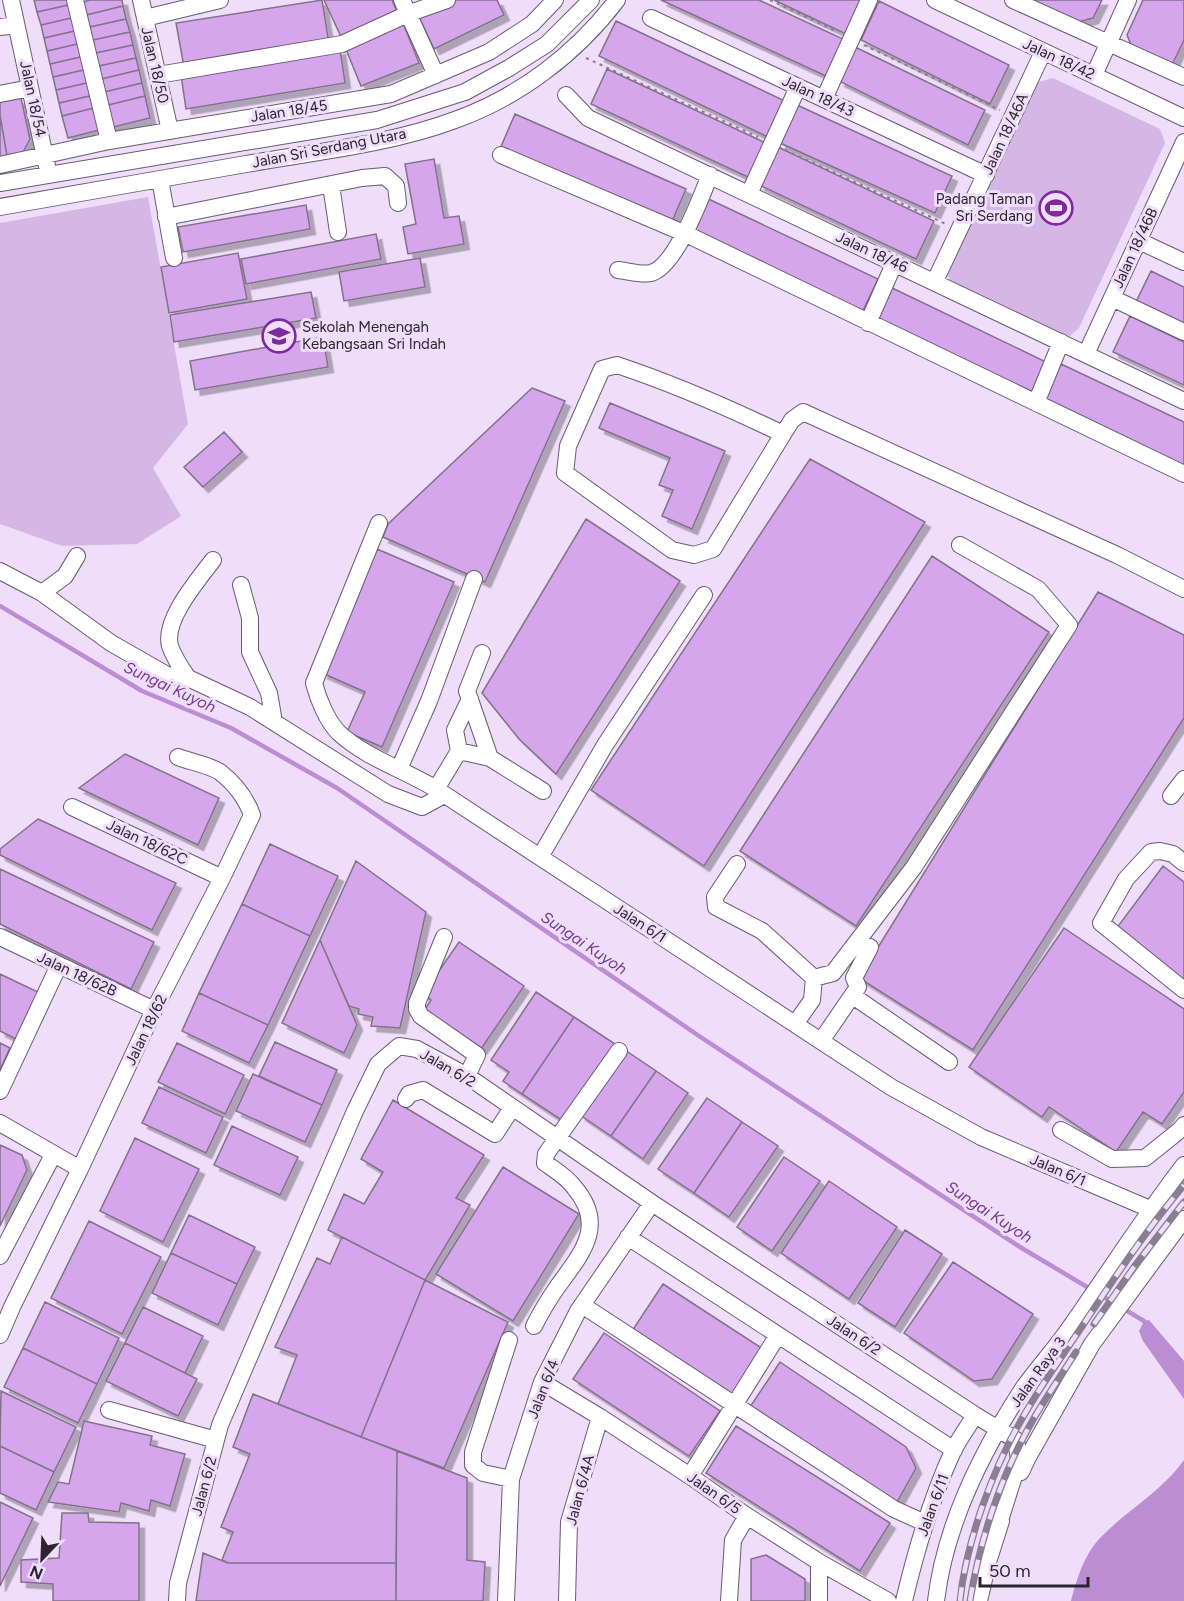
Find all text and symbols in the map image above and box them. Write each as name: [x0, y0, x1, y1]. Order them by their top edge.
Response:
street label: Jalan 18/50: [137, 25, 173, 105]
street label: Jalan 18/42: [1020, 34, 1098, 84]
street label: Jalan 18/54: [16, 59, 50, 139]
street label: Jalan 18/43: [779, 72, 857, 120]
street label: Jalan 18/46A: [978, 90, 1032, 178]
street label: Jalan 18/45: [249, 96, 329, 126]
street label: Jalan Sri Serdang Utara: [251, 124, 407, 172]
place label: Padang Taman Sri Serdang: [936, 190, 1033, 225]
sports icon: Padang Taman Sri Serdang: [1038, 190, 1074, 226]
street label: Jalan 18/46B: [1109, 205, 1161, 291]
street label: Jalan 18/46: [833, 227, 911, 277]
school or university icon: Sekolah Menengah Kebangsaan Sri Indah: [261, 318, 297, 354]
place label: Sekolah Menengah Kebangsaan Sri Indah: [302, 318, 446, 353]
water label: Sungai Kuyoh: [121, 657, 219, 717]
street label: Jalan 18/62C: [104, 815, 191, 869]
street label: Jalan 6/1: [610, 899, 670, 947]
water label: Sungai Kuyoh: [538, 907, 630, 979]
street label: Jalan 18/62B: [34, 948, 120, 1000]
street label: Jalan 18/62: [121, 992, 171, 1068]
street label: Jalan 6/2: [417, 1045, 479, 1091]
street label: Jalan 6/1: [1027, 1150, 1089, 1190]
water label: Sungai Kuyoh: [942, 1177, 1036, 1247]
street label: Jalan 6/2: [823, 1311, 885, 1359]
street label: Jalan Raya 3: [1006, 1333, 1070, 1411]
street label: Jalan 6/4: [523, 1357, 563, 1421]
street label: Jalan 6/4A: [562, 1453, 598, 1527]
street label: Jalan 6/2: [187, 1454, 221, 1518]
street label: Jalan 6/5: [684, 1468, 744, 1518]
street label: Jalan 6/11: [913, 1471, 953, 1539]
north arrow: [12, 1529, 72, 1589]
scale bar: [980, 1550, 1088, 1588]
text: 50 m: [989, 1560, 1031, 1582]
text: N: [27, 1561, 46, 1584]

